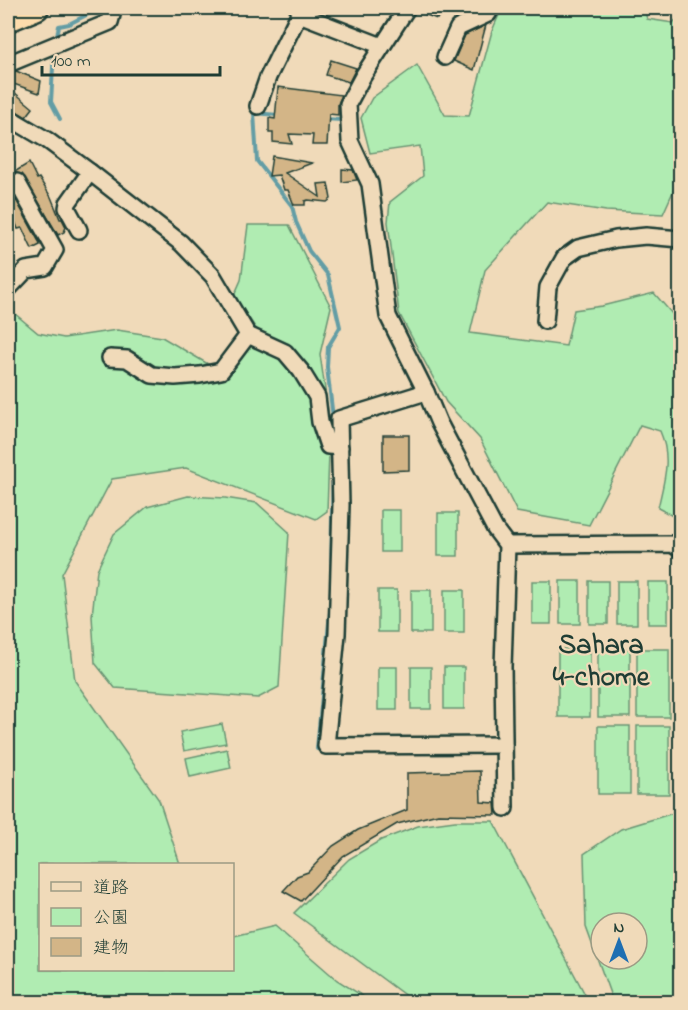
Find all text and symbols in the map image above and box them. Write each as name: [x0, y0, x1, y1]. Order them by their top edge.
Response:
scale bar: [42, 39, 220, 77]
text: 100 m: [51, 49, 91, 75]
district label: Sahara 4-chome: [553, 626, 651, 699]
legend: [39, 863, 234, 971]
text: 道路: [93, 876, 129, 902]
text: 公園: [93, 906, 129, 932]
north arrow: [589, 911, 649, 971]
text: N: [614, 916, 625, 940]
text: 建物: [93, 936, 129, 962]

